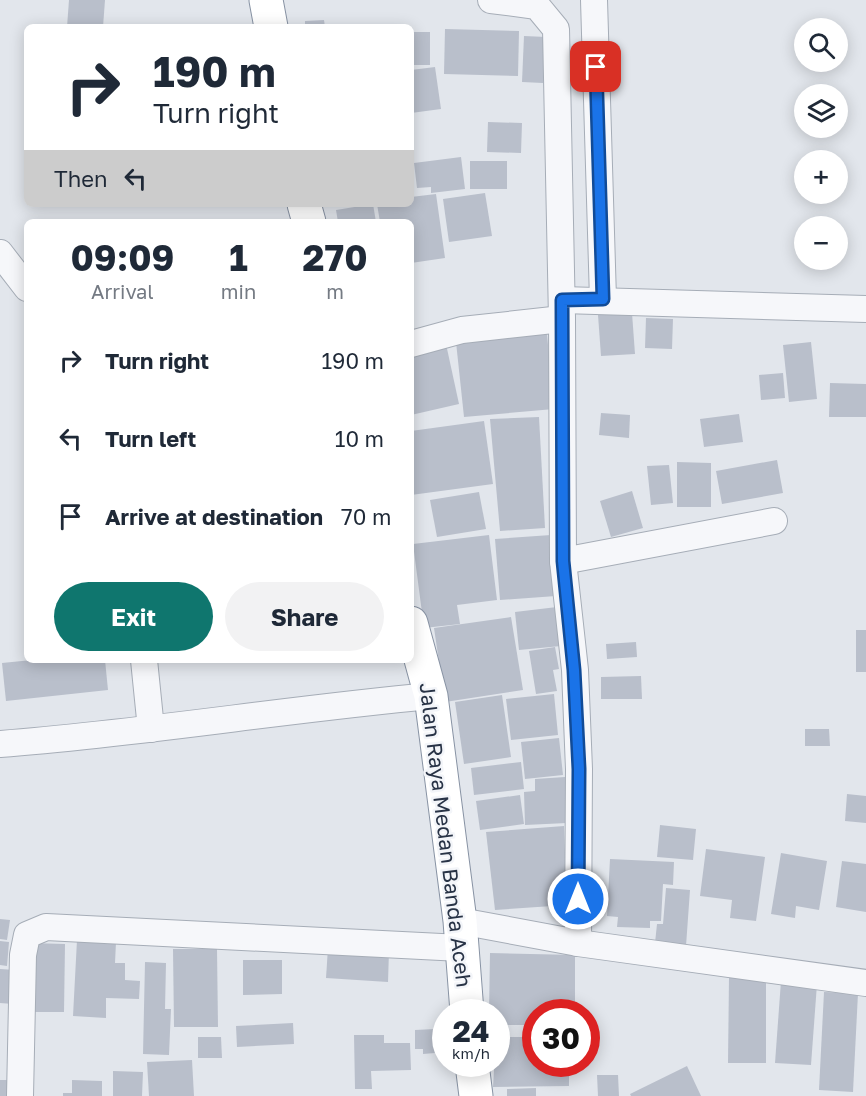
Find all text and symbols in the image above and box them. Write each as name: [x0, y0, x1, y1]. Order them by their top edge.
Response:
map controls: [794, 18, 848, 270]
button: search: [794, 18, 848, 72]
pin: [570, 41, 621, 92]
text: 190 m: [153, 46, 276, 96]
icon: right: [54, 48, 132, 126]
icon: arrive: [579, 50, 612, 83]
button: layers: [794, 84, 848, 138]
text: Turn right: [153, 97, 279, 129]
button: +: [794, 150, 848, 204]
icon: left: [119, 162, 152, 195]
text: Then: [54, 165, 107, 192]
button: −: [794, 216, 848, 270]
text: 09:09: [70, 236, 174, 279]
text: 1: [229, 236, 248, 279]
text: 270: [303, 236, 368, 279]
text: Arrival: [91, 279, 154, 303]
text: min: [221, 279, 256, 303]
text: m: [326, 279, 344, 303]
icon: right: [54, 344, 87, 377]
text: Turn right: [105, 347, 209, 374]
text: 190 m: [321, 347, 384, 374]
icon: left: [54, 422, 87, 455]
text: Turn left: [105, 425, 196, 452]
text: 10 m: [335, 425, 384, 452]
icon: arrive: [54, 500, 87, 533]
text: Arrive at destination: [105, 503, 323, 530]
text: 70 m: [341, 503, 391, 530]
button: Exit: [54, 582, 213, 651]
button: Share: [225, 582, 384, 651]
street label: Jalan Raya Medan Banda Aceh: [414, 681, 478, 989]
position arrow: [546, 867, 610, 931]
speed limit sign: 30: [522, 999, 600, 1077]
text: 24: [452, 1013, 490, 1049]
text: km/h: [452, 1044, 490, 1062]

